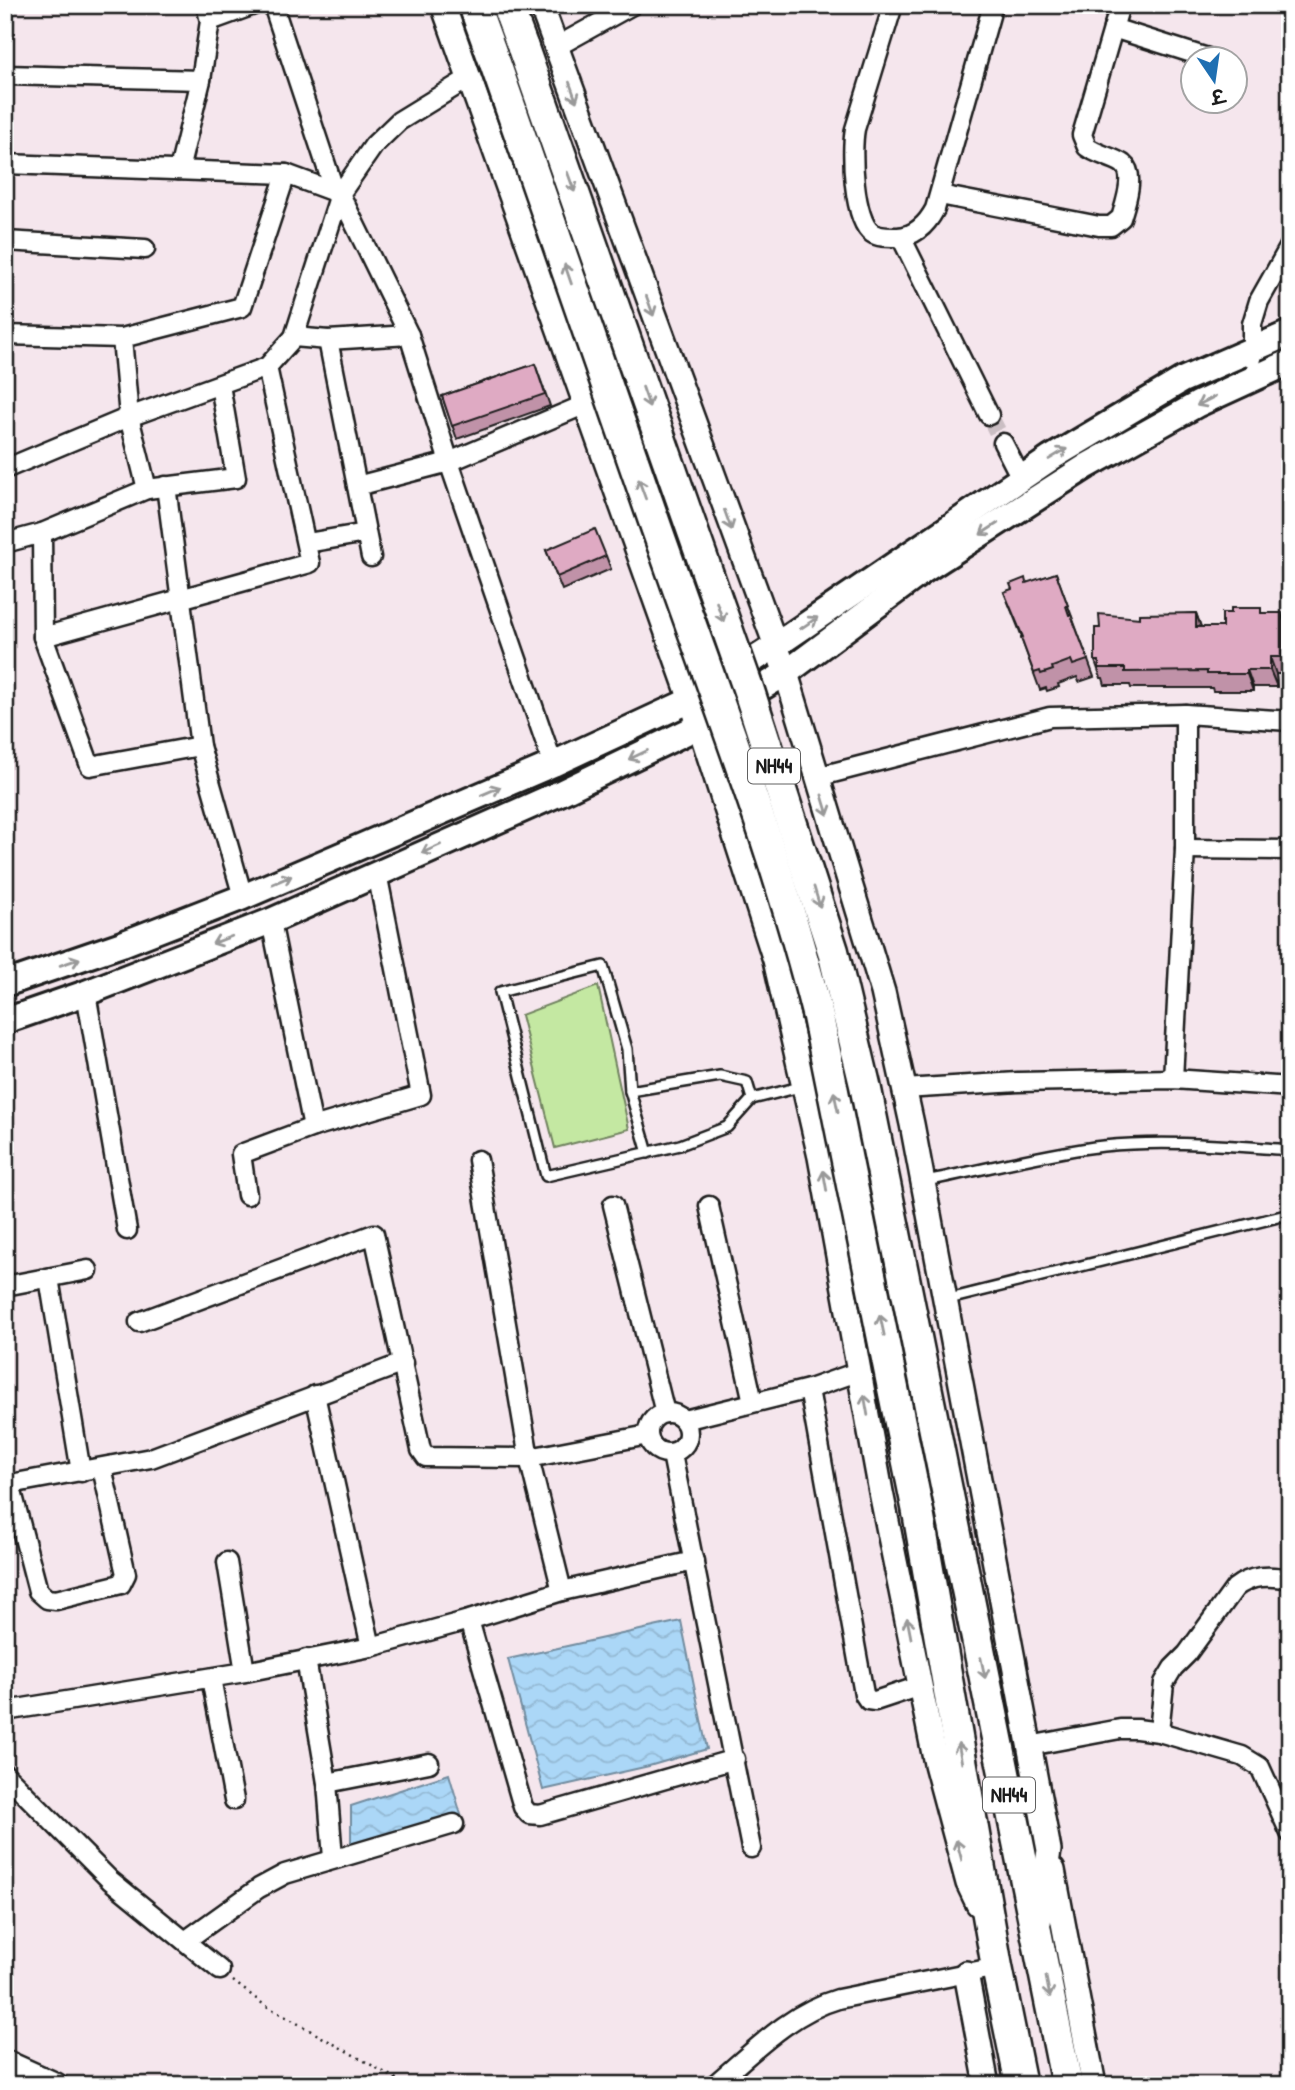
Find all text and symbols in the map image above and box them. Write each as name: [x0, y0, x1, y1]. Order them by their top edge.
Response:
north arrow: [1180, 46, 1250, 116]
one-way arrow: [567, 81, 580, 103]
text: उ: [1206, 82, 1229, 111]
one-way arrow: [566, 170, 578, 192]
one-way arrow: [561, 263, 573, 285]
one-way arrow: [645, 295, 658, 317]
one-way arrow: [641, 385, 653, 407]
one-way arrow: [1196, 394, 1217, 408]
one-way arrow: [1048, 446, 1068, 460]
one-way arrow: [635, 478, 647, 500]
one-way arrow: [723, 508, 736, 530]
one-way arrow: [979, 522, 999, 536]
one-way arrow: [715, 600, 727, 622]
one-way arrow: [799, 615, 818, 630]
road number: NH44: [748, 748, 800, 784]
one-way arrow: [628, 749, 649, 763]
one-way arrow: [480, 783, 502, 796]
one-way arrow: [820, 793, 833, 815]
one-way arrow: [420, 843, 442, 856]
one-way arrow: [271, 873, 292, 886]
one-way arrow: [811, 885, 824, 907]
one-way arrow: [212, 935, 233, 947]
one-way arrow: [58, 954, 80, 967]
one-way arrow: [828, 1091, 842, 1114]
one-way arrow: [818, 1170, 831, 1193]
one-way arrow: [874, 1314, 888, 1337]
one-way arrow: [859, 1394, 872, 1417]
one-way arrow: [901, 1617, 915, 1640]
one-way arrow: [977, 1656, 991, 1679]
one-way arrow: [953, 1742, 967, 1764]
road number: NH44: [983, 1778, 1035, 1812]
one-way arrow: [952, 1839, 965, 1862]
one-way arrow: [1042, 1975, 1056, 1998]

